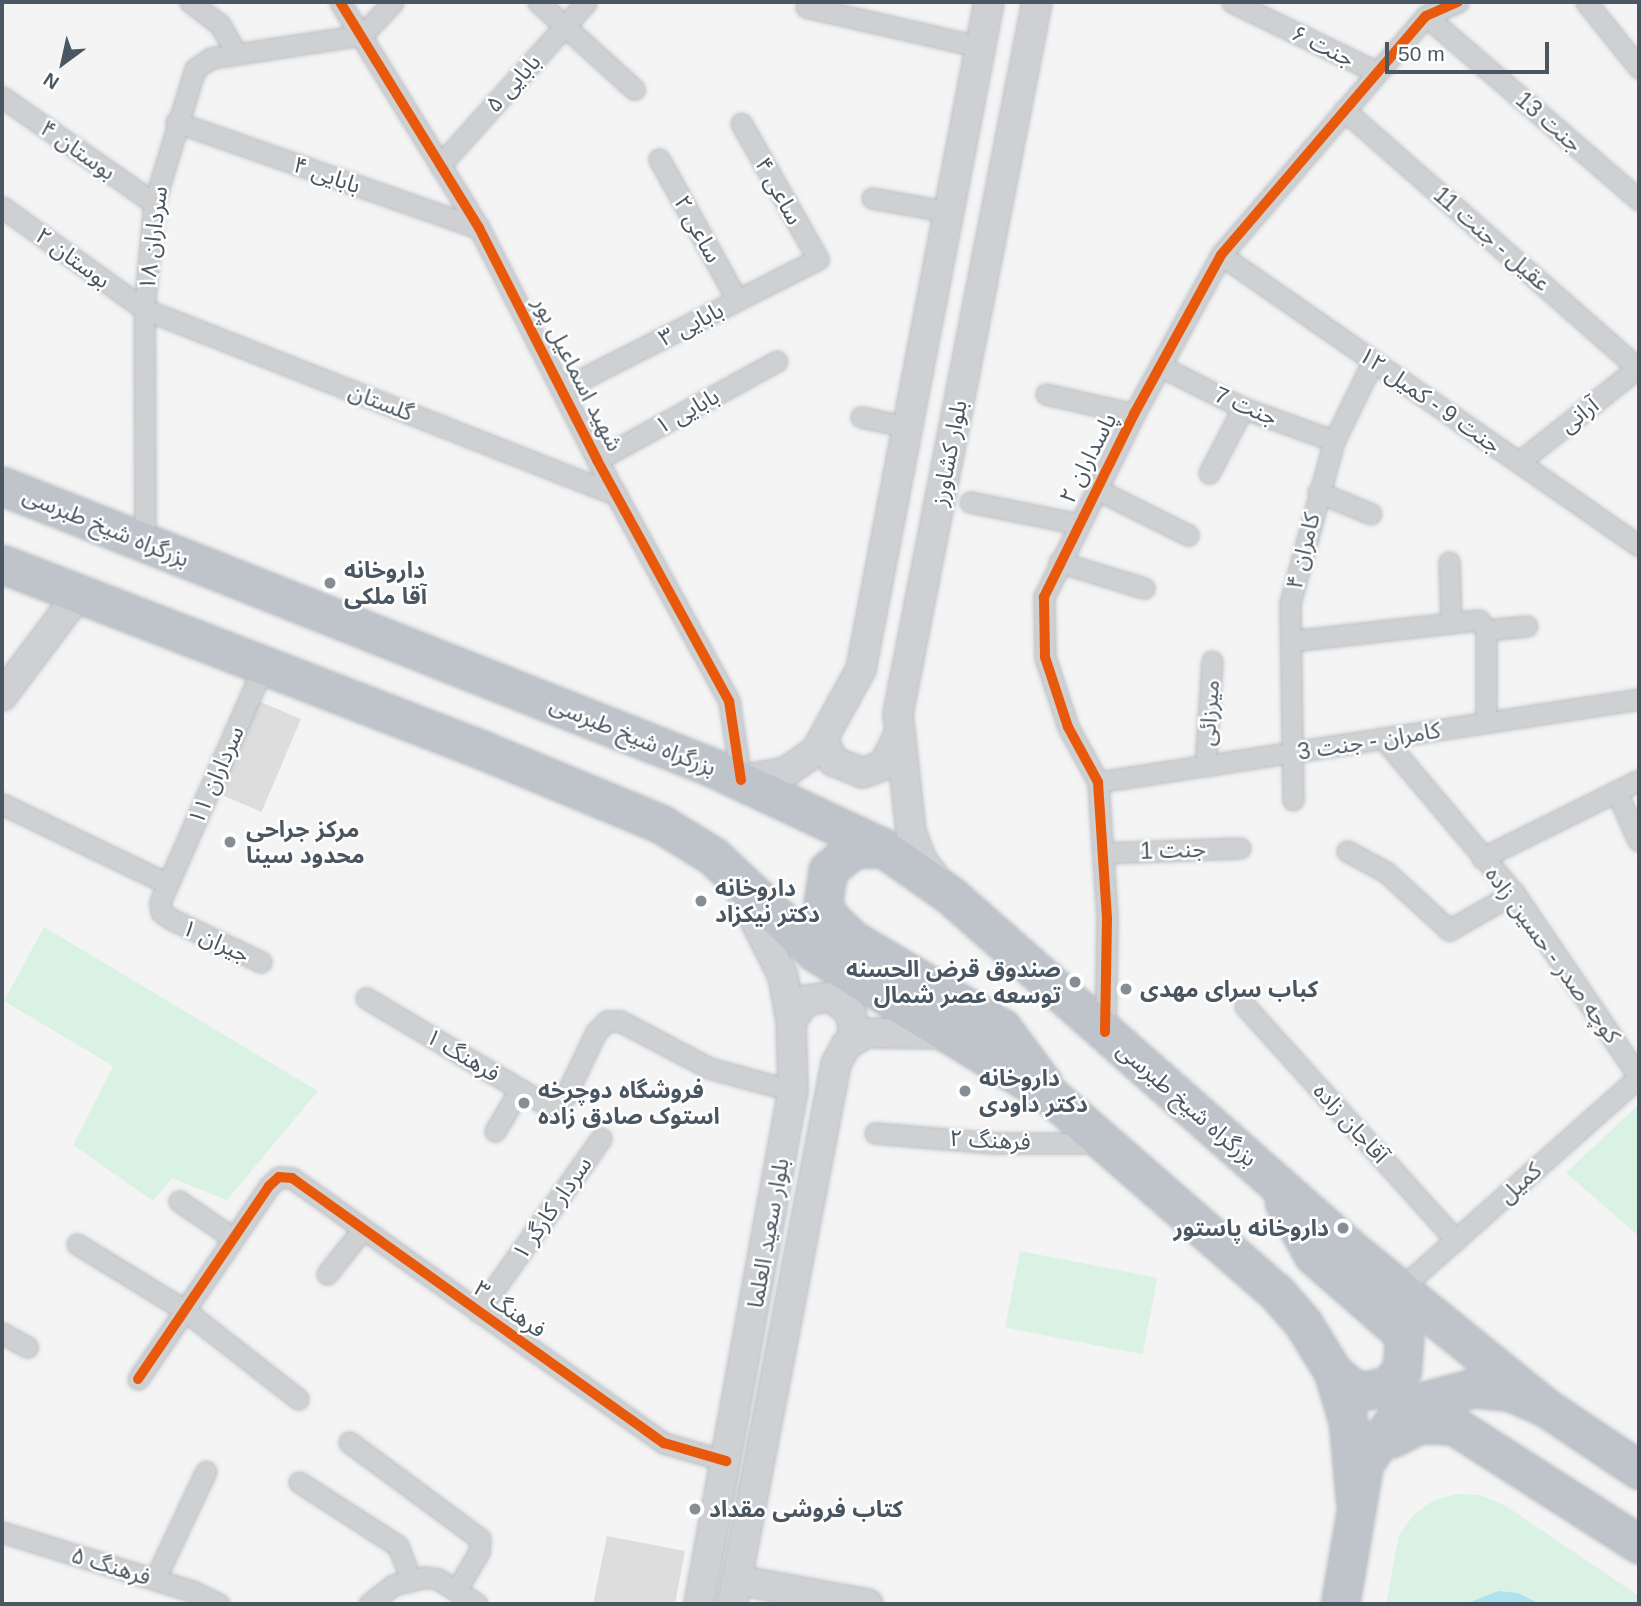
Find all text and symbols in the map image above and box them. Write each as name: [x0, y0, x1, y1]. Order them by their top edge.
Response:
street label: جنت ۶: [1287, 19, 1359, 73]
north arrow: [28, 28, 98, 98]
scale bar: [1389, 28, 1554, 72]
text: 50 m: [1398, 42, 1445, 65]
street label: بابایی ۵: [480, 48, 546, 118]
text: N: [40, 68, 63, 94]
street label: جنت 13: [1510, 86, 1588, 158]
street label: بوستان ۴: [35, 114, 121, 186]
street label: بابایی ۴: [290, 151, 364, 199]
street label: ساعی ۴: [749, 152, 809, 230]
street label: عقیل - جنت 11: [1428, 181, 1556, 297]
street label: سرداران ۱۸: [133, 184, 173, 292]
street label: ساعی ۲: [668, 190, 728, 268]
street label: بوستان ۲: [30, 222, 116, 294]
street label: شهید اسماعیل پور: [527, 292, 629, 456]
street label: بابایی ۳: [654, 296, 728, 352]
street label: جنت 9 - کمیل ۱۲: [1354, 341, 1506, 459]
street label: گلستان: [345, 377, 417, 427]
street label: جنت 7: [1210, 380, 1282, 432]
street label: بابایی ۱: [650, 382, 724, 440]
street label: آرانی: [1554, 391, 1604, 439]
street label: بلوار کشاورز: [925, 398, 973, 508]
street label: پاسداران ۲: [1053, 408, 1123, 508]
street label: بزرگراه شیخ طبرسی: [19, 481, 193, 573]
street label: کامران ۴: [1280, 510, 1326, 592]
place label: داروخانه آقا ملکی: [344, 556, 427, 610]
marker: داروخانه آقا ملکی: [322, 575, 338, 591]
street label: میرزائی: [1193, 679, 1225, 747]
street label: بزرگراه شیخ طبرسی: [546, 690, 720, 782]
street label: کامران - جنت 3: [1296, 716, 1442, 766]
street label: سرداران ۱۱: [182, 722, 250, 828]
place label: مرکز جراحی محدود سینا: [246, 815, 365, 869]
marker: مرکز جراحی محدود سینا: [220, 832, 240, 852]
street label: جنت 1: [1140, 835, 1206, 865]
street label: کوچه صدر - حسین زاده: [1480, 861, 1626, 1049]
place label: داروخانه دکتر نیکزاد: [715, 874, 820, 928]
marker: داروخانه دکتر نیکزاد: [693, 893, 709, 909]
street label: جیران ۱: [178, 913, 254, 969]
place label: صندوق قرض الحسنه توسعه عصر شمال: [846, 955, 1061, 1009]
marker: صندوق قرض الحسنه توسعه عصر شمال: [1067, 974, 1083, 990]
place label: کباب سرای مهدی: [1140, 975, 1318, 1003]
marker: کباب سرای مهدی: [1118, 981, 1134, 997]
street label: فرهنگ ۱: [421, 1022, 505, 1088]
street label: بزرگراه شیخ طبرسی: [1111, 1036, 1263, 1172]
place label: داروخانه دکتر داودی: [979, 1064, 1088, 1118]
place label: فروشگاه دوچرخه استوک صادق زاده: [538, 1076, 720, 1130]
street label: آقاجان زاده: [1308, 1077, 1394, 1169]
marker: داروخانه دکتر داودی: [957, 1083, 973, 1099]
marker: فروشگاه دوچرخه استوک صادق زاده: [516, 1095, 532, 1111]
street label: فرهنگ ۲: [949, 1124, 1031, 1156]
street label: سردار کارگر ۱: [506, 1151, 598, 1265]
street label: بلوار سعید العلما: [741, 1156, 795, 1310]
street label: کمیل: [1493, 1157, 1547, 1209]
place label: داروخانه پاستور: [1173, 1214, 1329, 1242]
marker: داروخانه پاستور: [1335, 1220, 1351, 1236]
street label: فرهنگ ۳: [469, 1274, 551, 1344]
place label: کتاب فروشی مقداد: [709, 1495, 903, 1523]
marker: کتاب فروشی مقداد: [687, 1501, 703, 1517]
street label: فرهنگ ۵: [68, 1541, 154, 1591]

